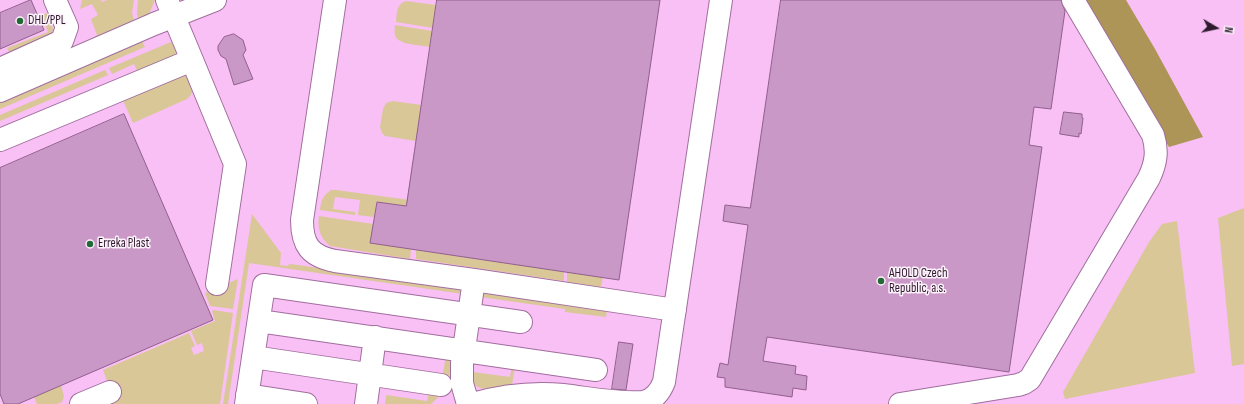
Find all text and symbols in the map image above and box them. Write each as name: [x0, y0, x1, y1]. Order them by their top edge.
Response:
north arrow: [1196, 8, 1236, 48]
place label: DHL/PPL: [28, 13, 66, 29]
marker: DHL/PPL: [15, 16, 25, 26]
text: N: [1221, 26, 1235, 34]
place label: Erreka Plast: [98, 236, 149, 252]
marker: Erreka Plast: [85, 239, 95, 249]
place label: AHOLD Czech Republic, a.s.: [889, 266, 948, 297]
marker: AHOLD Czech Republic, a.s.: [876, 276, 886, 286]

